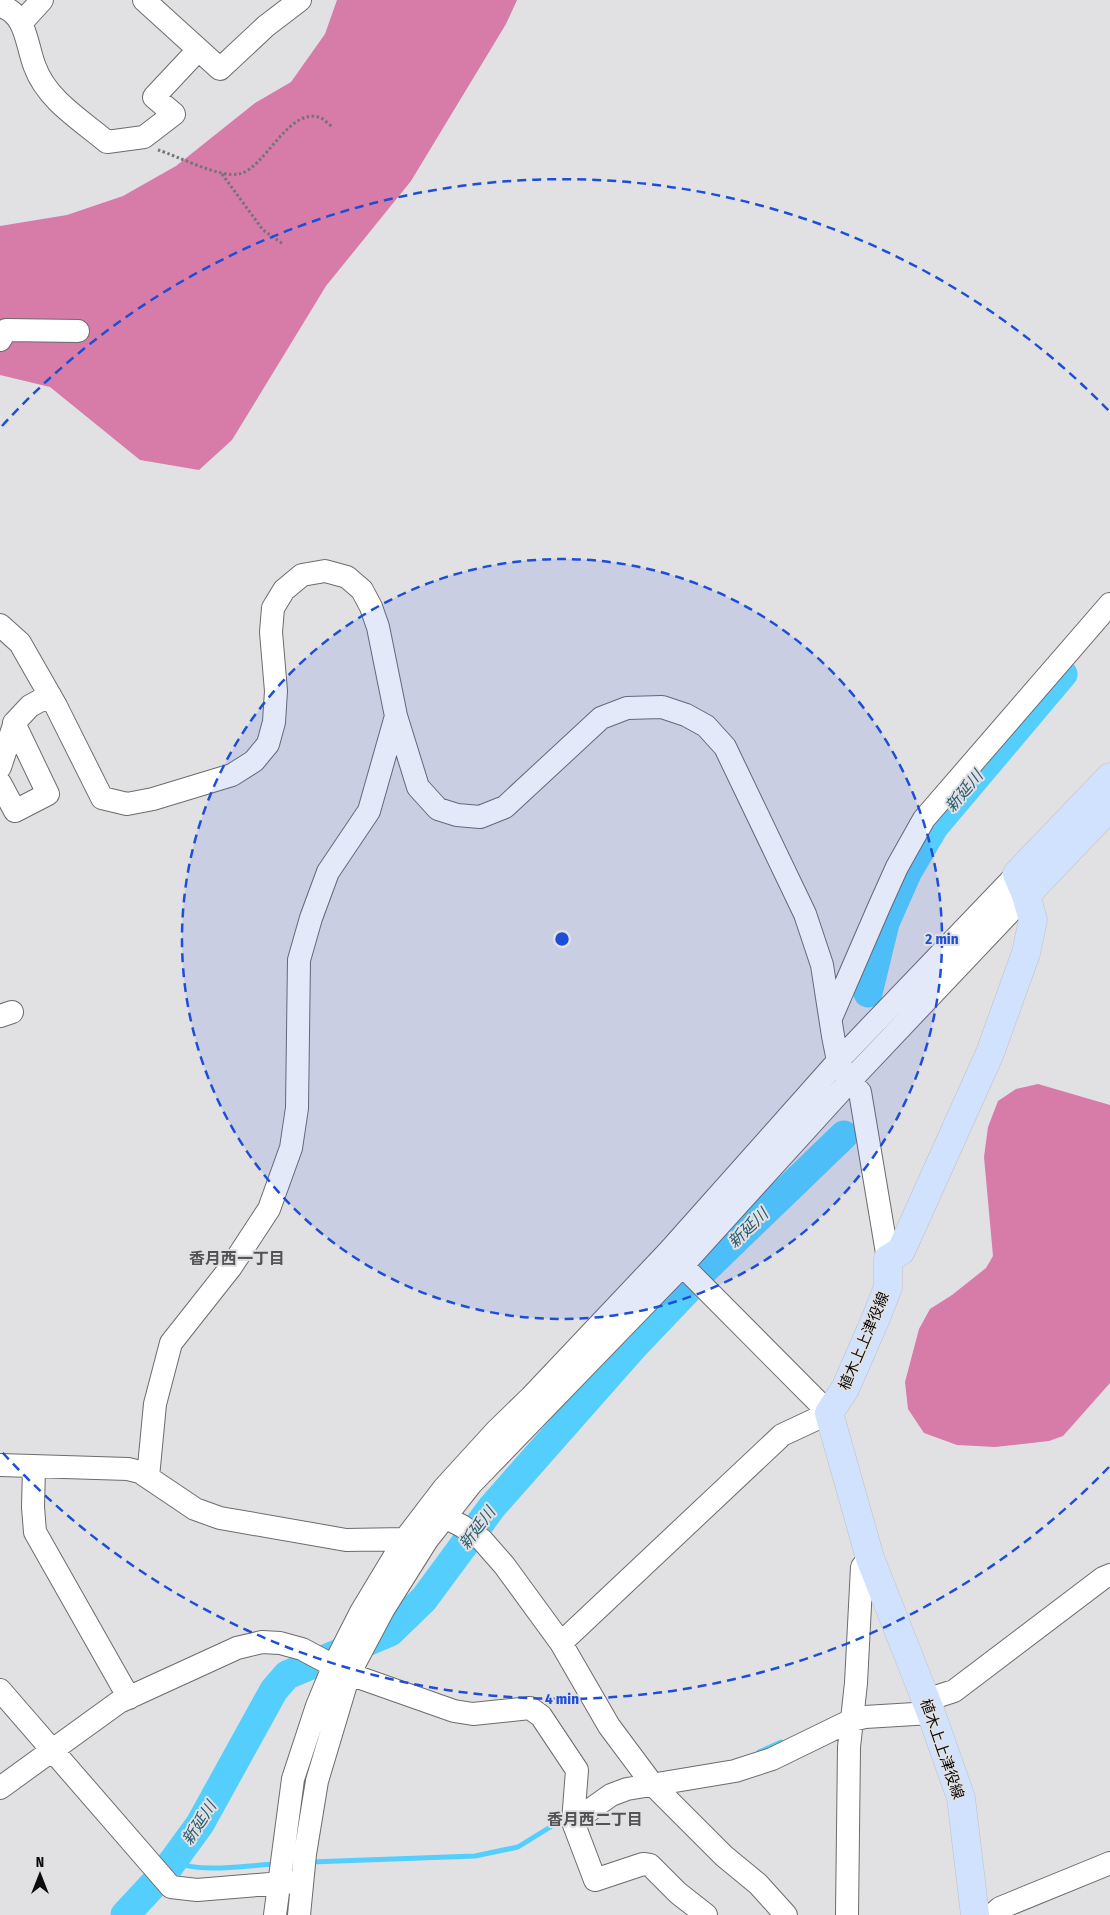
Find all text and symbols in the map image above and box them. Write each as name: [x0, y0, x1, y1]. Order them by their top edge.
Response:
water label: 新延川: [941, 765, 988, 815]
centre of rings: [553, 930, 571, 948]
text: 2 min: [924, 930, 959, 948]
water label: 新延川: [724, 1203, 773, 1252]
district label: 香月西一丁目: [189, 1249, 285, 1268]
street label: 植木上上津役線: [835, 1289, 893, 1393]
water label: 新延川: [455, 1502, 500, 1553]
text: 4 min: [545, 1690, 579, 1708]
street label: 植木上上津役線: [916, 1696, 968, 1802]
water label: 新延川: [178, 1796, 221, 1848]
district label: 香月西二丁目: [547, 1810, 643, 1829]
north arrow: [15, 1850, 65, 1900]
text: N: [36, 1854, 44, 1871]

